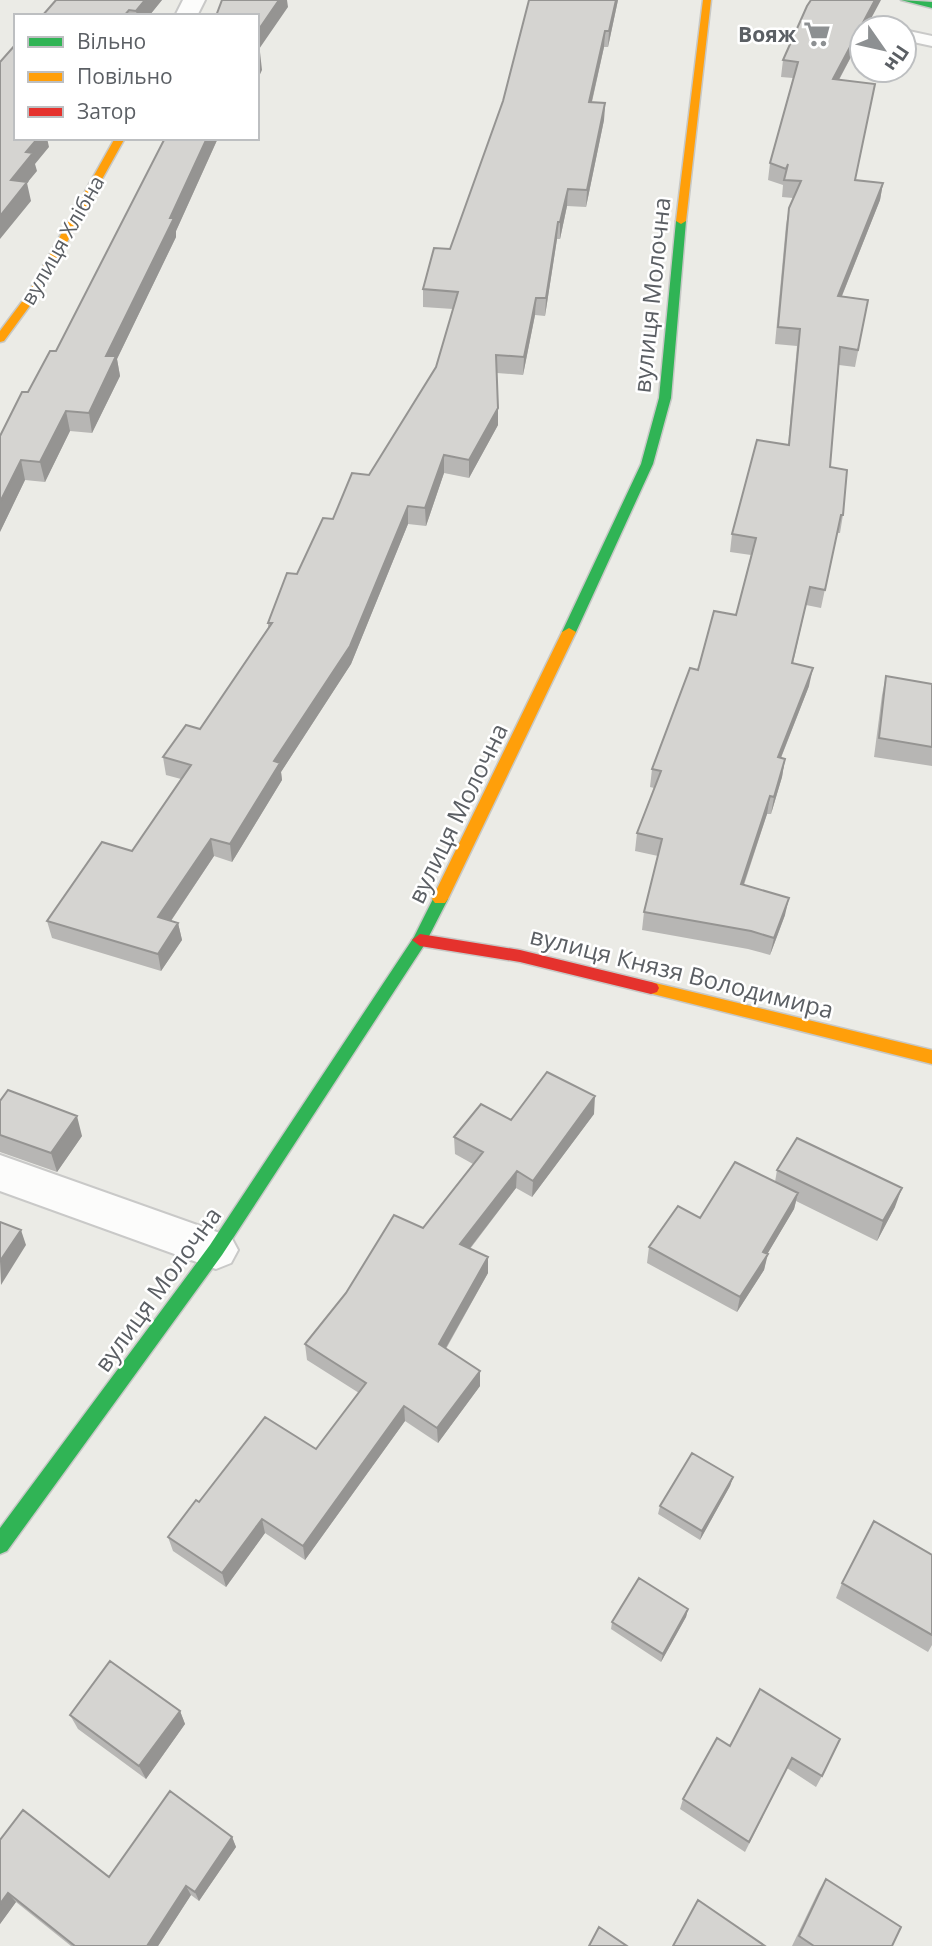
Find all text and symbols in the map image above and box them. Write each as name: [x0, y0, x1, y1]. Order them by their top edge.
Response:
legend: [14, 14, 259, 140]
north arrow: [848, 14, 918, 84]
supermarket icon: Вояж: [802, 19, 832, 49]
place label: Вояж: [738, 20, 797, 48]
text: Вільно: [77, 27, 146, 55]
text: Пн: [879, 40, 915, 77]
text: Повільно: [77, 62, 173, 90]
text: Затор: [77, 97, 136, 125]
street label: вулиця Хлібна: [14, 170, 110, 310]
street label: вулиця Молочна: [624, 195, 678, 395]
street label: вулиця Молочна: [399, 717, 515, 909]
street label: вулиця Князя Володимира: [527, 918, 837, 1026]
street label: вулиця Молочна: [86, 1200, 228, 1378]

